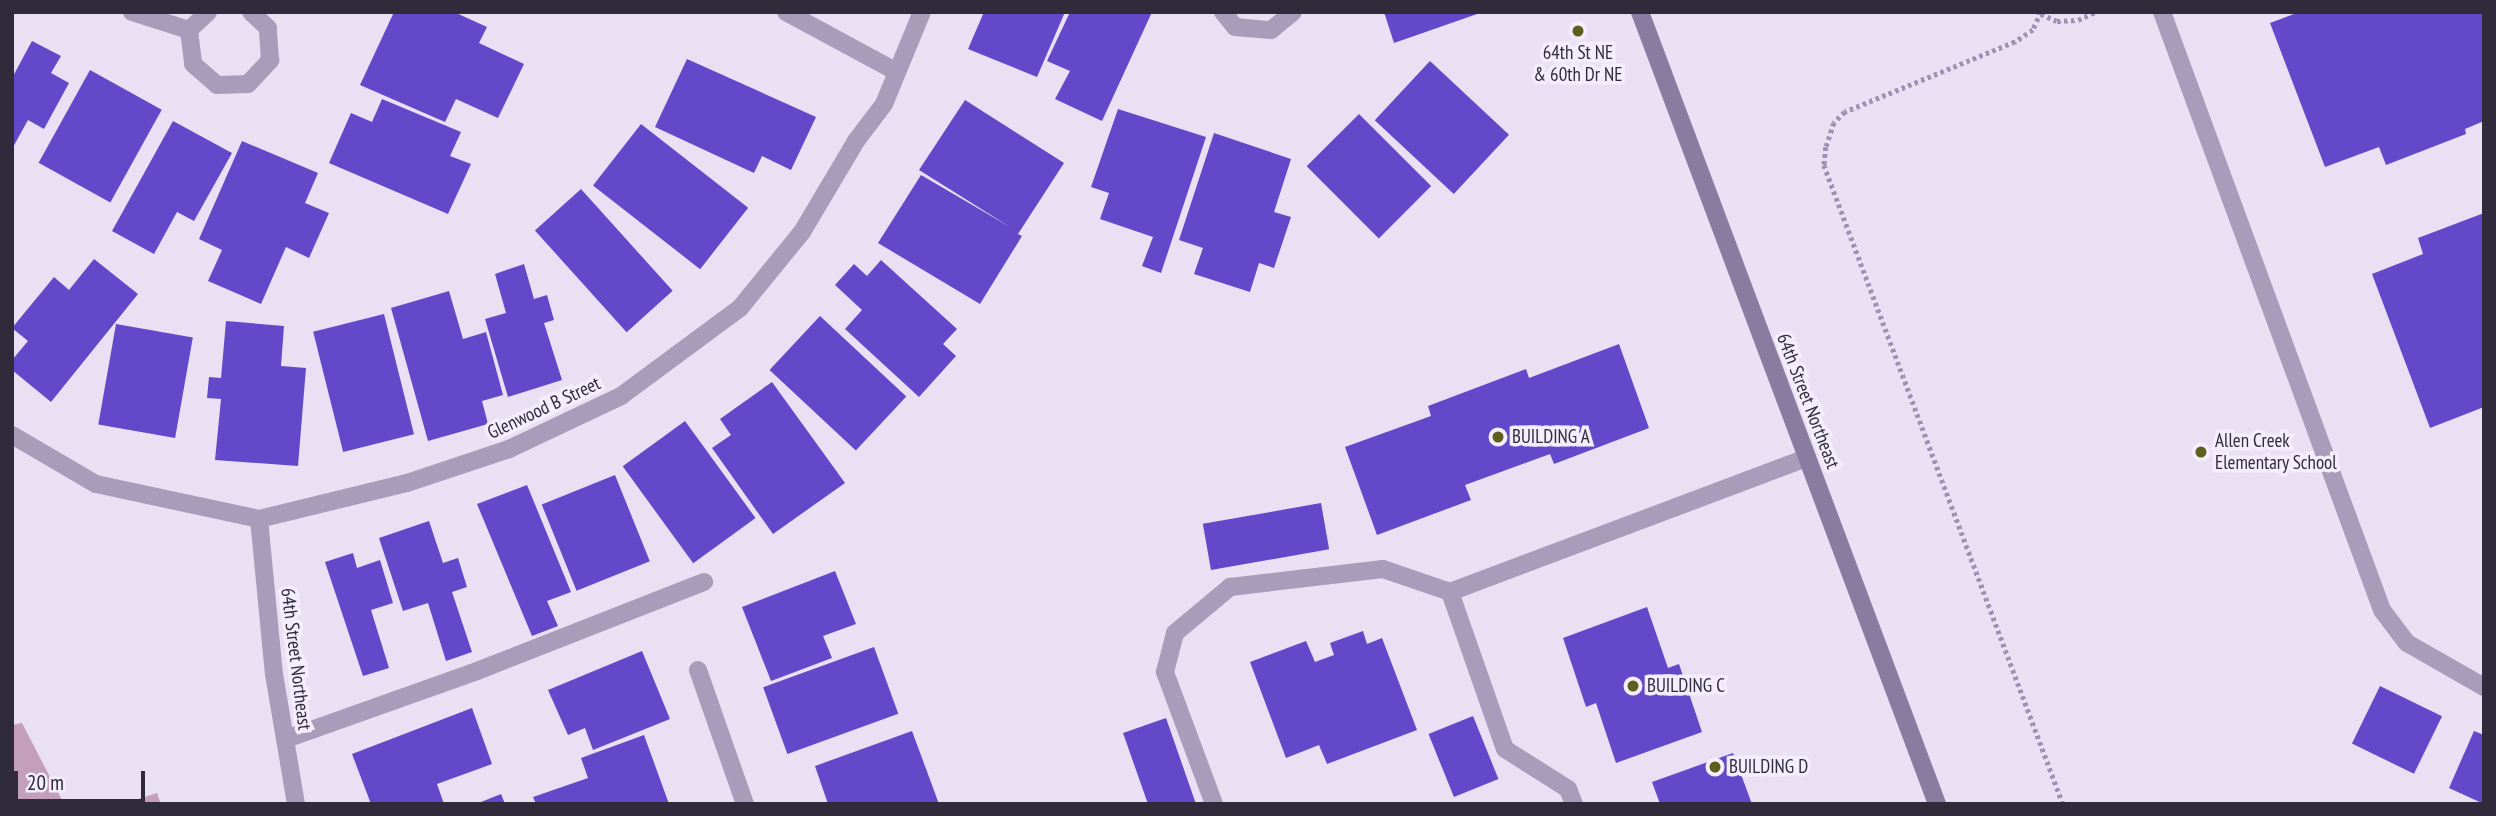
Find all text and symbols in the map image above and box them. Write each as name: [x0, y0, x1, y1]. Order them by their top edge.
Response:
marker: 64th St NE & 60th Dr NE: [1570, 23, 1586, 39]
place label: 64th St NE & 60th Dr NE: [1534, 42, 1622, 86]
street label: 64th Street Northeast: [1772, 330, 1844, 472]
street label: Glenwood B Street: [484, 372, 604, 444]
place label: BUILDING A: [1512, 426, 1590, 448]
marker: BUILDING A: [1490, 429, 1506, 445]
place label: Allen Creek Elementary School: [2215, 430, 2337, 474]
marker: Allen Creek Elementary School: [2193, 444, 2209, 460]
street label: 64th Street Northeast: [276, 587, 316, 731]
place label: BUILDING C: [1647, 675, 1725, 697]
marker: BUILDING C: [1625, 678, 1641, 694]
scale bar: [18, 756, 149, 800]
place label: BUILDING D: [1729, 756, 1808, 778]
marker: BUILDING D: [1707, 759, 1723, 775]
text: 20 m: [27, 769, 64, 796]

